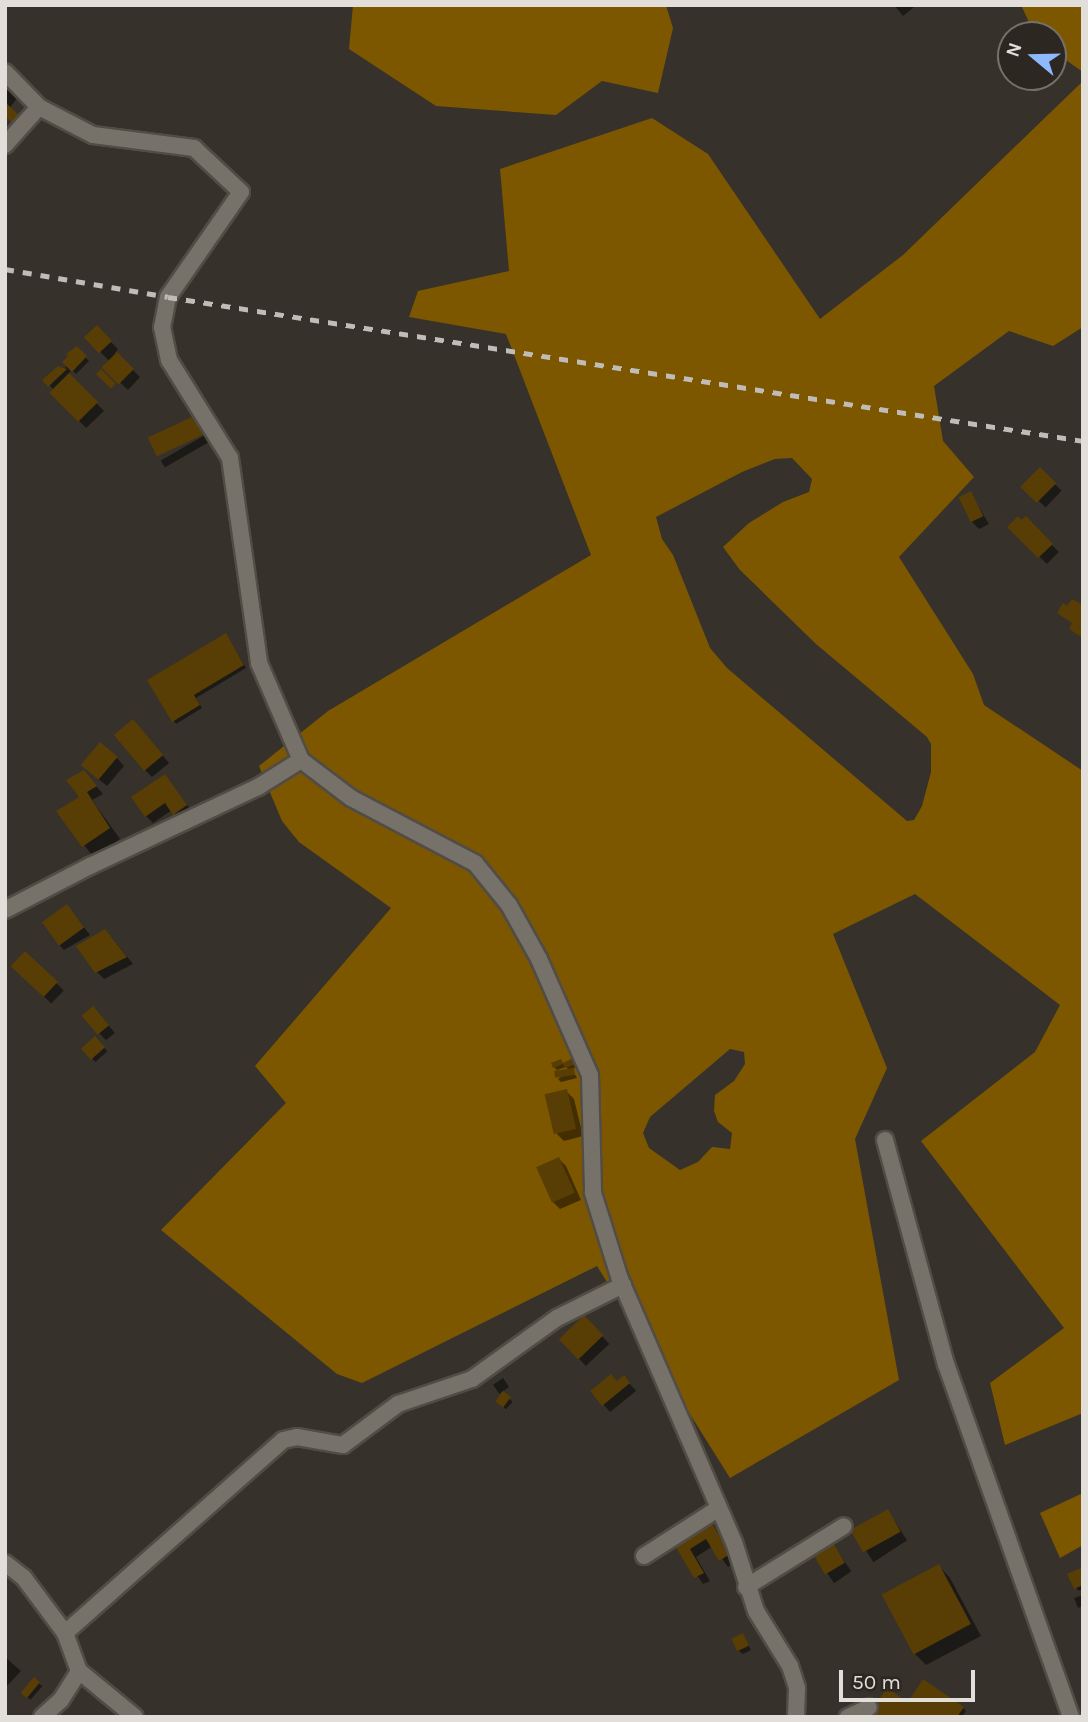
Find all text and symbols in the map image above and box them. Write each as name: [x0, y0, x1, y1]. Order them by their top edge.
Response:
north arrow: [997, 21, 1067, 91]
text: N: [1001, 40, 1027, 60]
scale bar: [843, 1656, 979, 1700]
text: 50 m: [852, 1670, 901, 1694]

